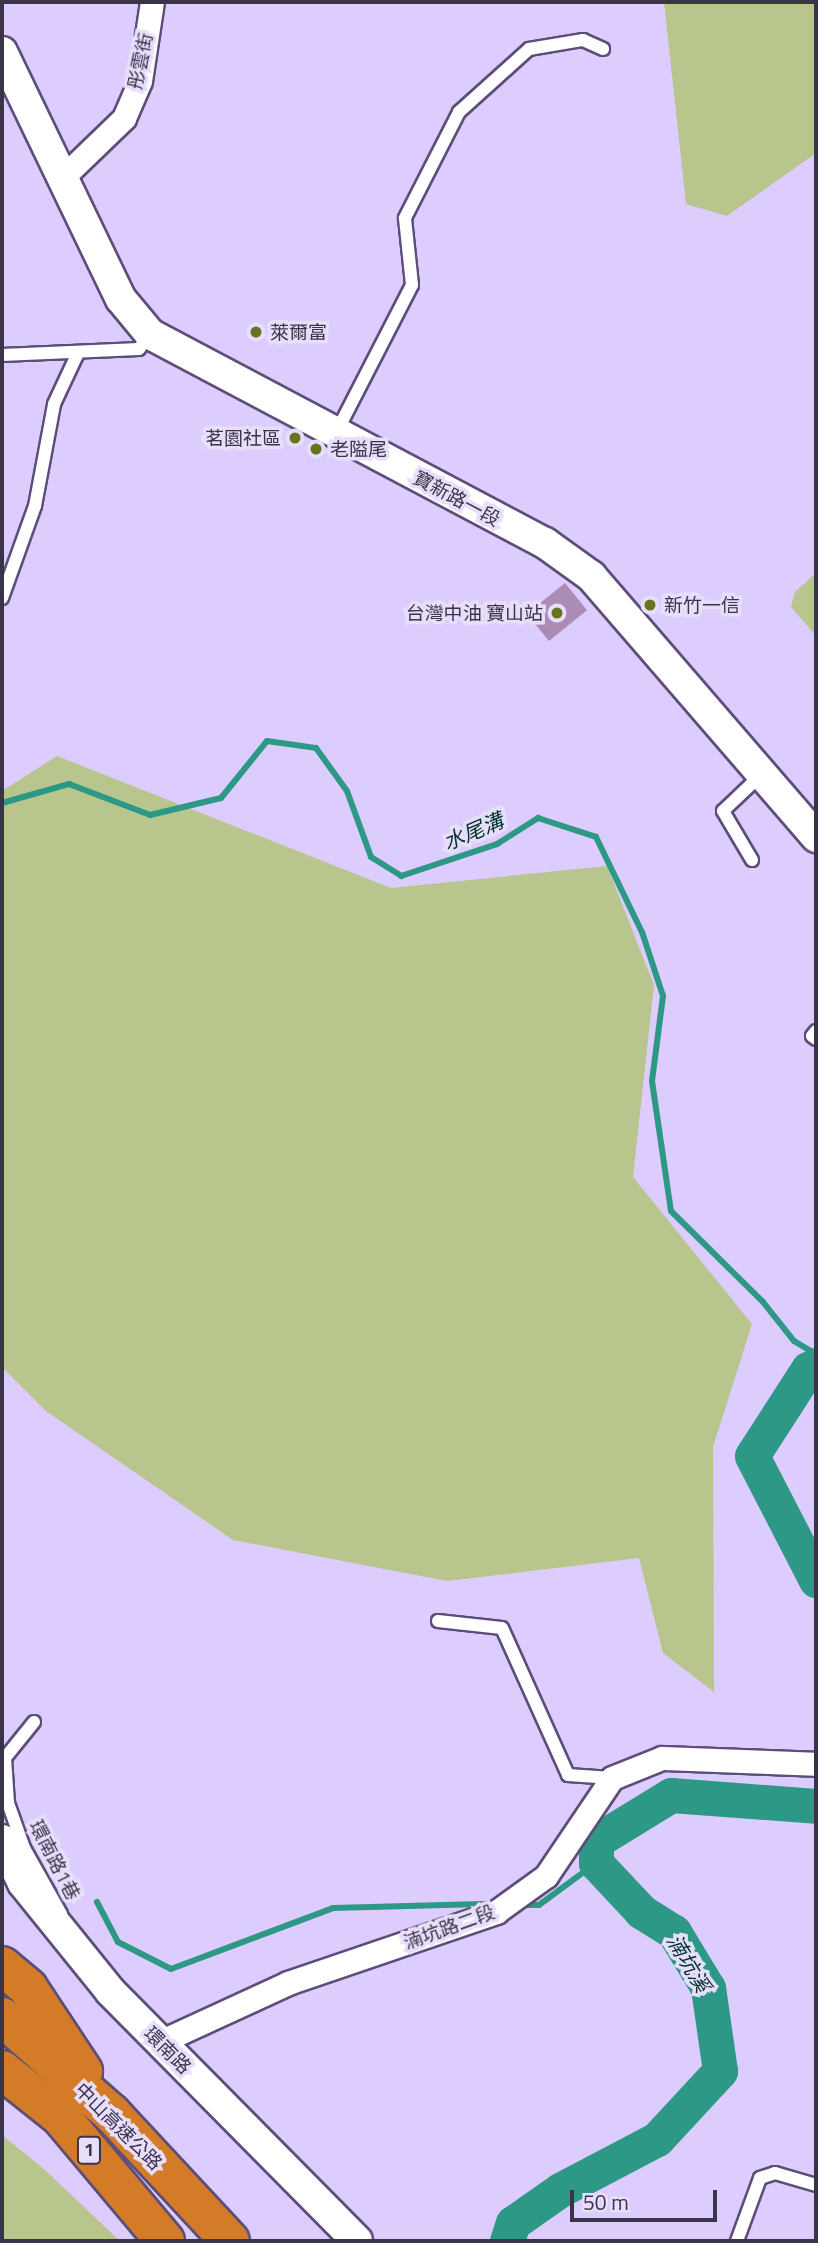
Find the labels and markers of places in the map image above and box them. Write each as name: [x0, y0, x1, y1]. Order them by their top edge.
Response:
place label: 萊爾富: [270, 321, 327, 343]
marker: 萊爾富: [248, 324, 264, 340]
place label: 茗園社區: [205, 427, 281, 449]
marker: 茗園社區: [287, 430, 303, 446]
place label: 老隘尾: [330, 438, 387, 460]
marker: 老隘尾: [308, 441, 324, 457]
place label: 新竹一信: [664, 594, 740, 616]
marker: 新竹一信: [642, 597, 658, 613]
place label: 台灣中油 寶山站: [406, 602, 543, 624]
marker: 台灣中油 寶山站: [549, 605, 565, 621]

